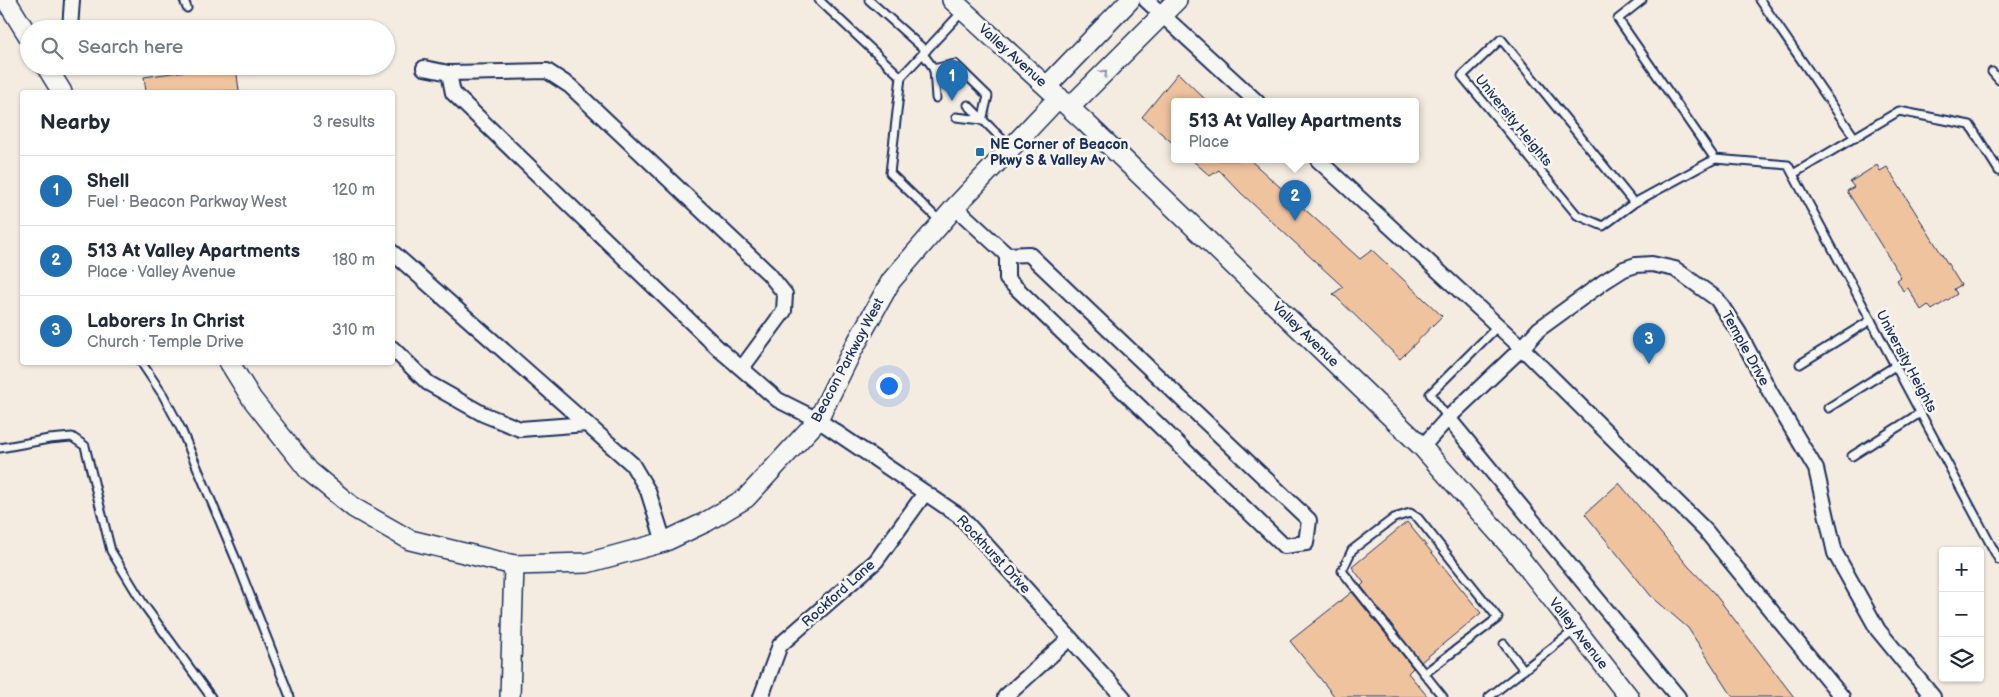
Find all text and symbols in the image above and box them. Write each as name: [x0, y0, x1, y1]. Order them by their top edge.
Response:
search box: [20, 20, 395, 75]
street label: Valley Avenue: [975, 20, 1050, 90]
icon: search: [38, 34, 66, 62]
text: Search here: [78, 36, 183, 59]
pin: 1: [936, 60, 968, 101]
one-way arrow: [1098, 70, 1107, 79]
street label: University Heights: [1471, 71, 1556, 170]
popup: [1171, 98, 1419, 163]
text: Nearby: [40, 110, 110, 135]
text: 513 At Valley Apartments: [1188, 110, 1402, 133]
text: 3 results: [313, 113, 375, 132]
text: Place: [1188, 133, 1229, 152]
place label: NE Corner of Beacon Pkwy S & Valley Av: [990, 136, 1129, 169]
marker: NE Corner of Beacon Pkwy S & Valley Av: [974, 146, 986, 158]
text: Shell: [87, 170, 129, 193]
pin: 2: [1279, 180, 1311, 221]
text: 1: [53, 181, 59, 200]
text: 120 m: [332, 181, 375, 200]
text: Fuel · Beacon Parkway West: [87, 193, 287, 212]
text: 513 At Valley Apartments: [87, 240, 300, 263]
text: 2: [51, 251, 61, 270]
text: 180 m: [333, 251, 375, 270]
text: Place · Valley Avenue: [87, 263, 236, 282]
street label: Beacon Parkway West: [807, 295, 888, 425]
street label: Valley Avenue: [1269, 298, 1342, 370]
street label: University Heights: [1872, 307, 1941, 415]
street label: Temple Drive: [1718, 308, 1773, 389]
text: Laborers In Christ: [87, 310, 245, 333]
text: 3: [51, 321, 61, 340]
text: 310 m: [332, 321, 375, 340]
pin: 3: [1633, 323, 1665, 364]
text: Church · Temple Drive: [87, 333, 244, 352]
your location: [876, 373, 902, 399]
street label: Rockhurst Drive: [953, 512, 1034, 597]
map controls: [1939, 547, 1984, 682]
button: +: [1939, 547, 1984, 592]
street label: Rockford Lane: [798, 556, 878, 631]
button: −: [1939, 592, 1984, 637]
street label: Valley Avenue: [1545, 594, 1612, 672]
button: layers: [1939, 637, 1984, 682]

